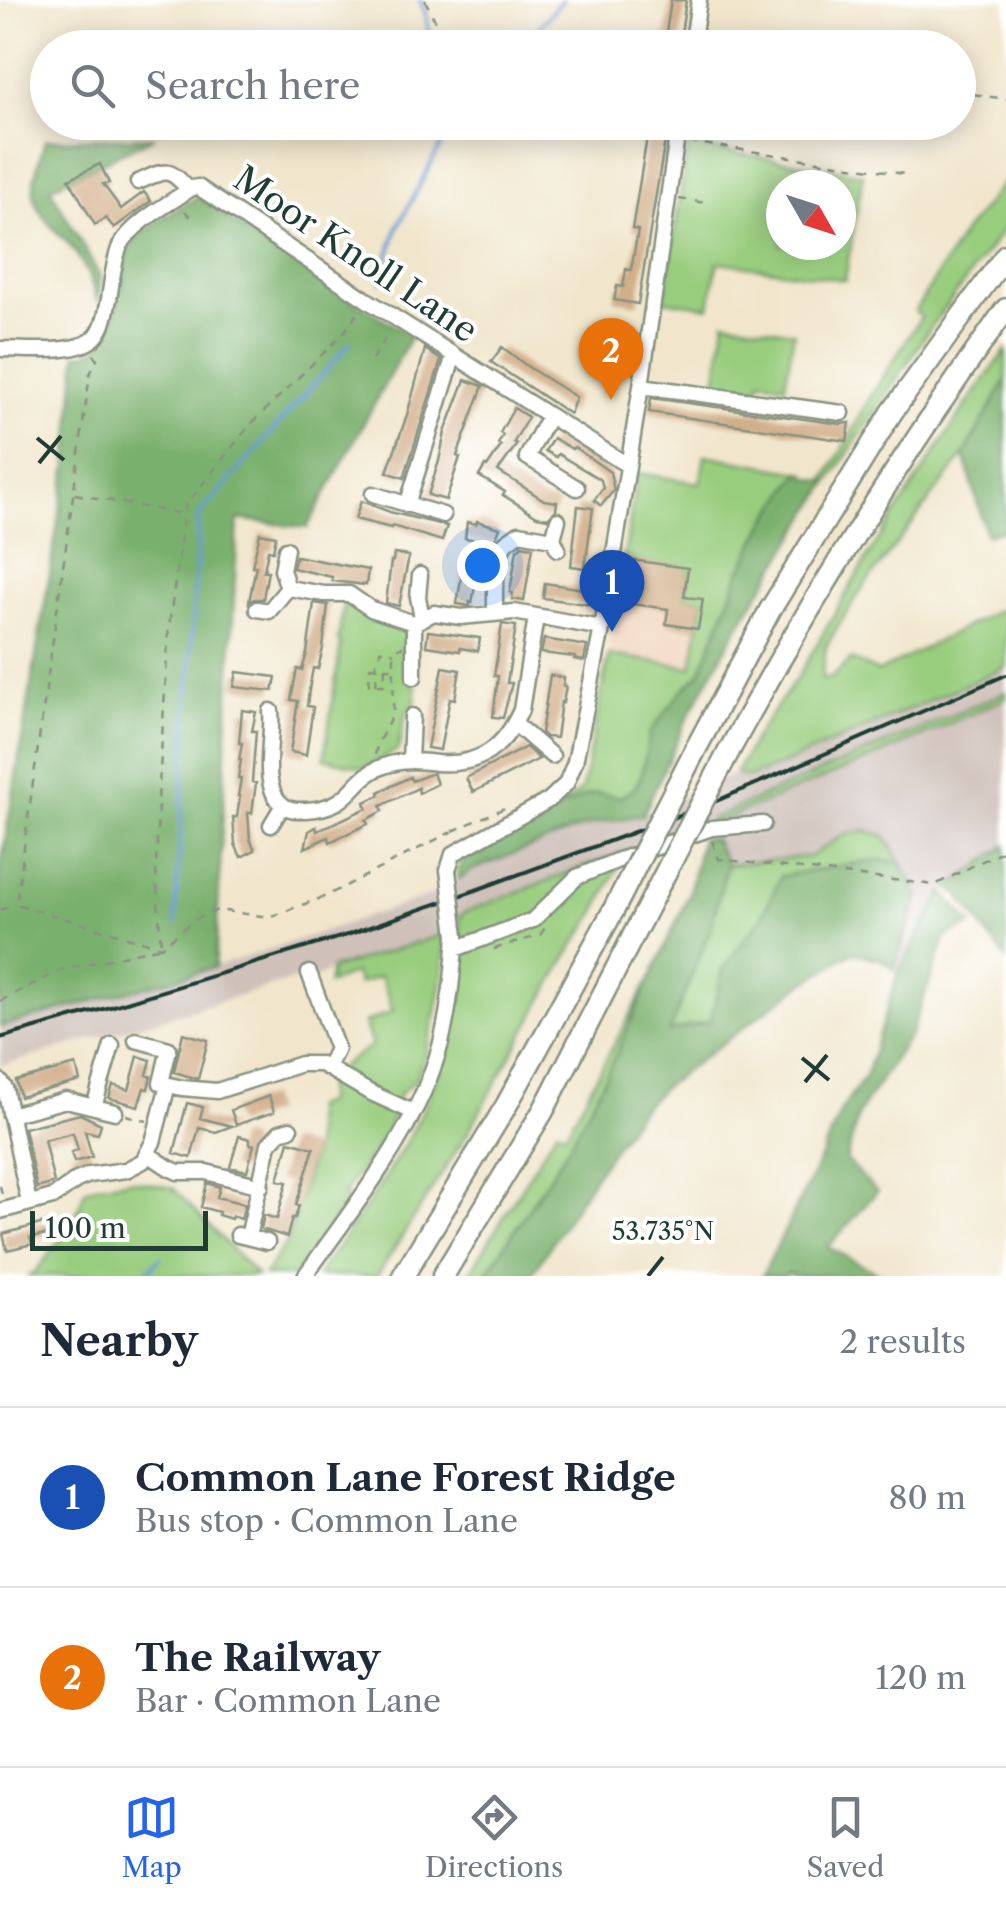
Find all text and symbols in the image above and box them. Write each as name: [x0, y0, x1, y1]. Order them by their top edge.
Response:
search box: [30, 30, 976, 140]
icon: search: [65, 58, 120, 113]
text: Search here: [145, 62, 360, 109]
street label: Moor Knoll Lane: [226, 157, 486, 351]
north arrow: [766, 170, 856, 260]
pin: 2: [578, 318, 644, 400]
your location: [457, 540, 508, 591]
pin: 1: [580, 550, 644, 632]
scale bar: [30, 1206, 208, 1250]
text: 100 m: [45, 1211, 126, 1245]
text: 53.735°N: [612, 1216, 714, 1247]
text: Nearby: [40, 1315, 198, 1367]
text: 2 results: [840, 1322, 966, 1361]
text: Common Lane Forest Ridge: [135, 1454, 676, 1501]
text: 1: [65, 1478, 80, 1517]
text: 80 m: [888, 1478, 966, 1517]
text: Bus stop · Common Lane: [135, 1501, 518, 1540]
text: The Railway: [135, 1634, 380, 1681]
text: 2: [63, 1658, 82, 1697]
text: 120 m: [876, 1658, 966, 1697]
text: Bar · Common Lane: [135, 1681, 441, 1720]
tab: Map: [122, 1790, 182, 1884]
tab: Directions: [425, 1790, 563, 1884]
tab: Saved: [807, 1790, 884, 1884]

